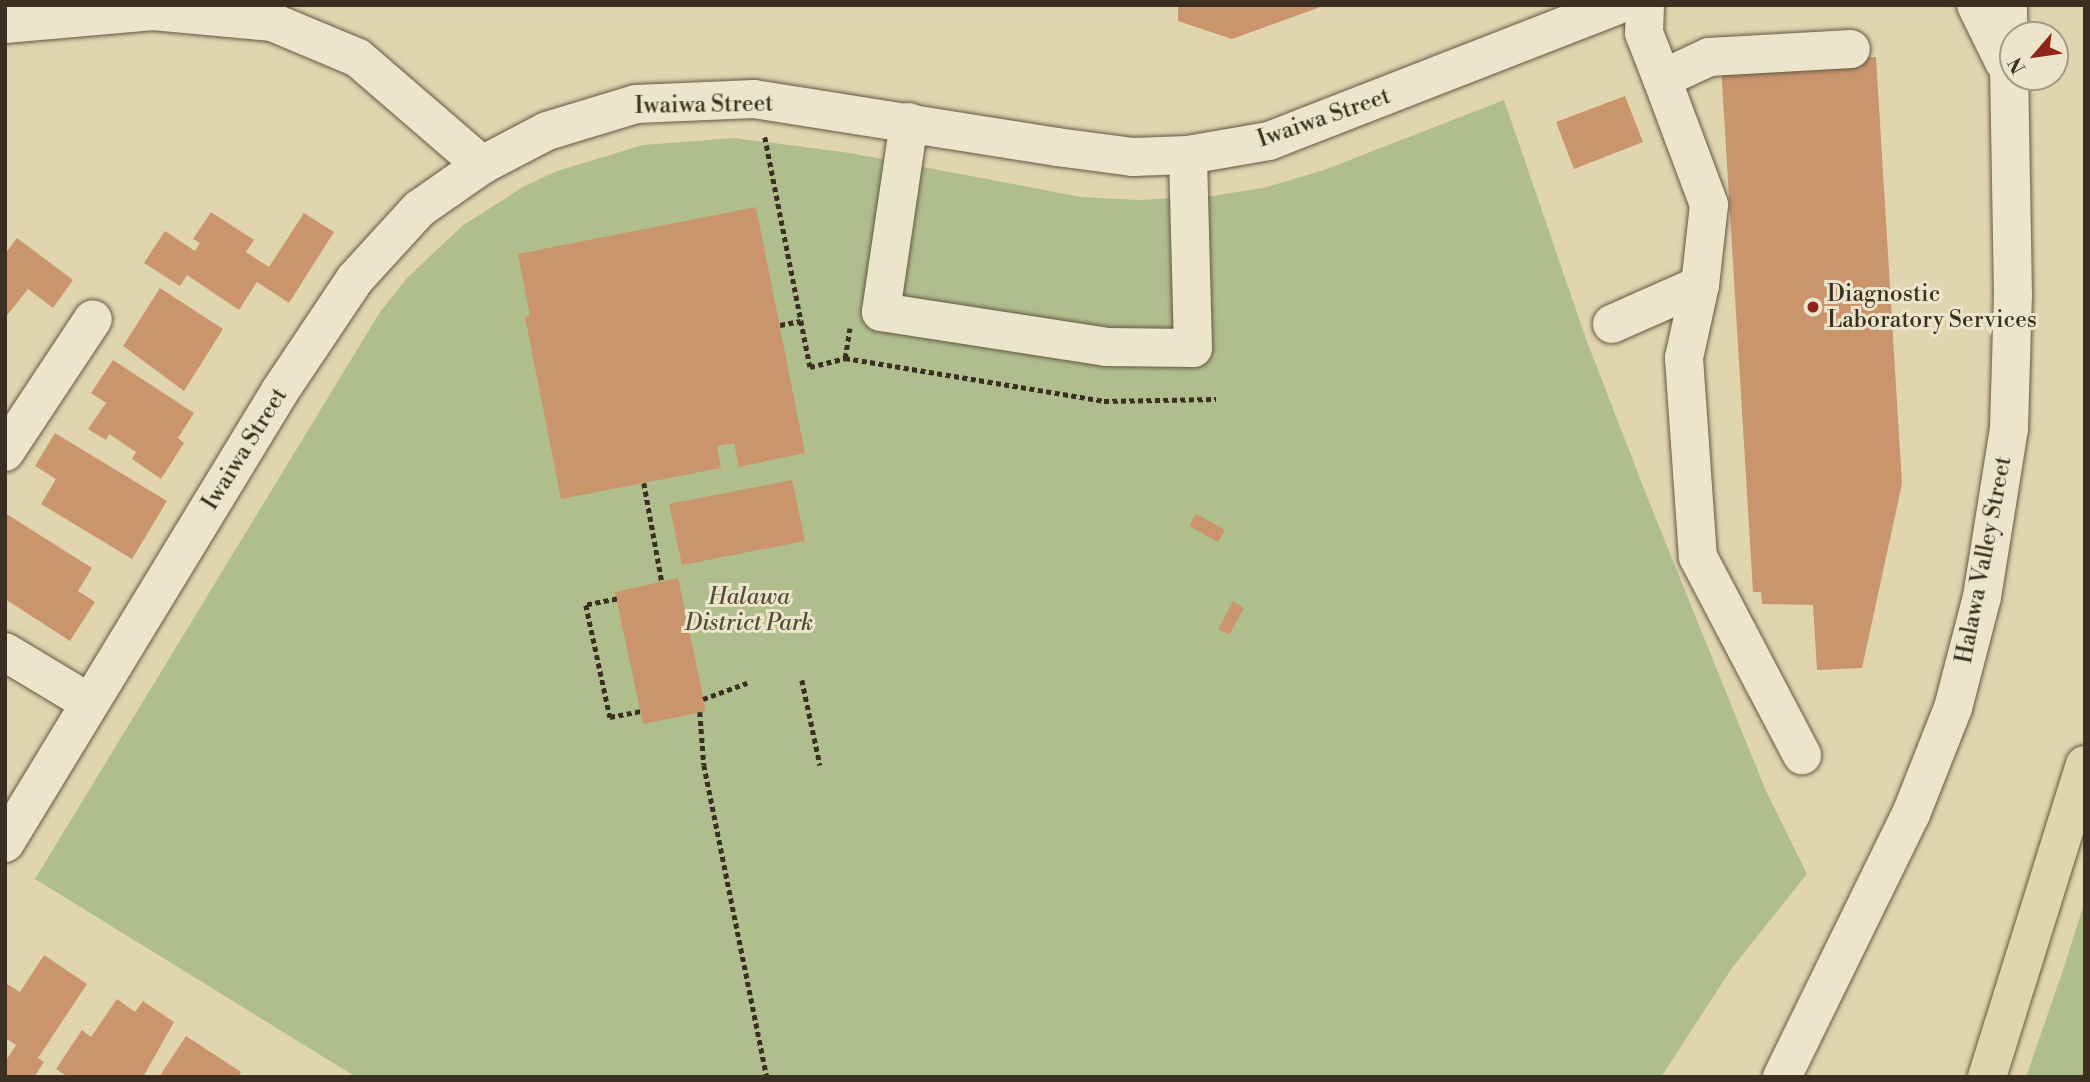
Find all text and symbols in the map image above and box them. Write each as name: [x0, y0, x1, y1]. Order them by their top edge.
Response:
north arrow: [1999, 21, 2069, 91]
text: N: [2003, 53, 2032, 78]
street label: Iwaiwa Street: [1254, 82, 1394, 154]
street label: Iwaiwa Street: [634, 90, 774, 120]
place label: Diagnostic Laboratory Services: [1827, 280, 2037, 334]
marker: Diagnostic Laboratory Services: [1805, 299, 1821, 315]
street label: Iwaiwa Street: [197, 383, 293, 515]
street label: Halawa Valley Street: [1950, 454, 2018, 666]
park label: Halawa District Park: [685, 583, 813, 637]

